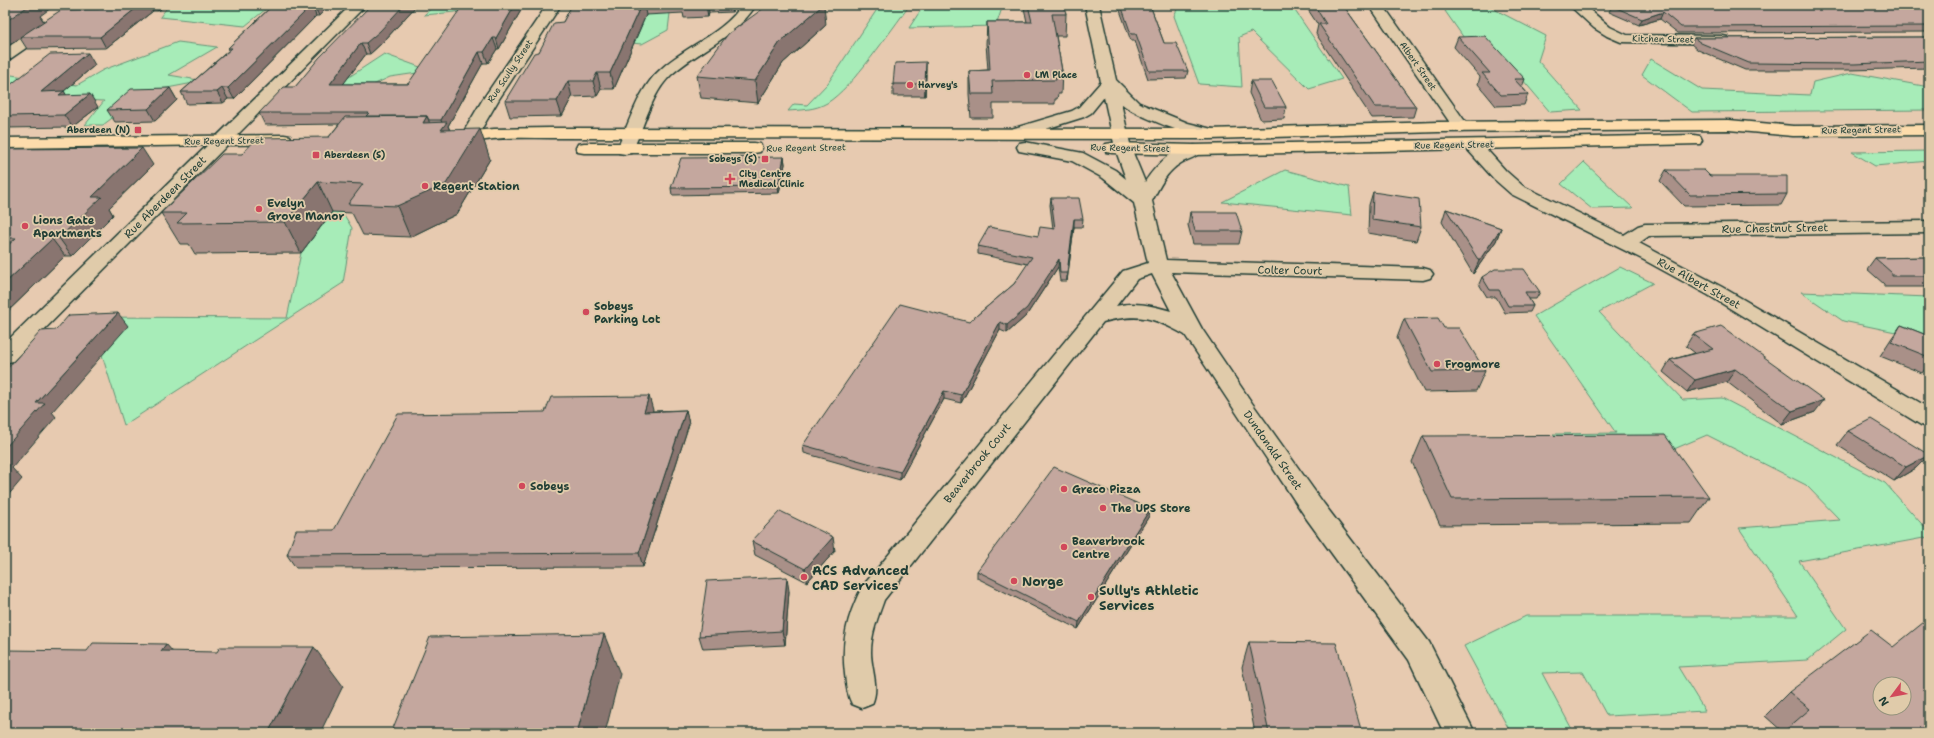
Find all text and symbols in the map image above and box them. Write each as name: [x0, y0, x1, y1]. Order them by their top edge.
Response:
street label: Kitchen Street: [1632, 32, 1694, 46]
street label: Rue Scully Street: [484, 37, 536, 105]
street label: Albert Street: [1397, 39, 1439, 93]
place label: LM Place: [1035, 69, 1078, 81]
marker: LM Place: [1022, 70, 1032, 80]
place label: Harvey's: [918, 79, 958, 91]
marker: Harvey's: [905, 80, 915, 90]
street label: Rue Regent Street: [1821, 123, 1901, 137]
place label: Aberdeen (N): [66, 124, 130, 136]
marker: Aberdeen (N): [133, 125, 143, 135]
street label: Rue Regent Street: [184, 134, 264, 148]
street label: Rue Regent Street: [1414, 138, 1494, 152]
street label: Rue Regent Street: [766, 141, 846, 155]
street label: Rue Regent Street: [1090, 141, 1170, 155]
place label: Aberdeen (S): [324, 149, 385, 161]
marker: Aberdeen (S): [311, 150, 321, 160]
street label: Rue Aberdeen Street: [121, 153, 210, 242]
place label: Sobeys (S): [709, 153, 757, 165]
marker: Sobeys (S): [760, 154, 770, 164]
place label: City Centre Medical Clinic: [739, 168, 804, 190]
marker: City Centre Medical Clinic: [724, 173, 736, 185]
place label: Regent Station: [433, 179, 520, 194]
marker: Regent Station: [420, 181, 430, 191]
place label: Evelyn Grove Manor: [267, 196, 344, 224]
marker: Evelyn Grove Manor: [254, 204, 264, 214]
place label: Lions Gate Apartments: [33, 213, 102, 241]
street label: Rue Chestnut Street: [1722, 220, 1829, 237]
marker: Lions Gate Apartments: [20, 221, 30, 231]
street label: Rue Albert Street: [1654, 254, 1743, 313]
street label: Colter Court: [1257, 262, 1323, 279]
place label: Sobeys Parking Lot: [594, 299, 661, 327]
marker: Sobeys Parking Lot: [581, 307, 591, 317]
place label: Frogmore: [1445, 357, 1501, 372]
marker: Frogmore: [1432, 359, 1442, 369]
street label: Dundonald Street: [1240, 408, 1306, 493]
street label: Beaverbrook Court: [940, 420, 1014, 506]
place label: Sobeys: [530, 479, 570, 494]
marker: Sobeys: [517, 481, 527, 491]
place label: Greco Pizza: [1072, 482, 1141, 497]
marker: Greco Pizza: [1059, 484, 1069, 494]
place label: The UPS Store: [1111, 501, 1191, 516]
marker: The UPS Store: [1098, 503, 1108, 513]
place label: Beaverbrook Centre: [1072, 534, 1145, 562]
marker: Beaverbrook Centre: [1059, 542, 1069, 552]
place label: ACS Advanced CAD Services: [812, 562, 909, 594]
marker: ACS Advanced CAD Services: [799, 572, 809, 582]
place label: Norge: [1022, 573, 1064, 590]
marker: Norge: [1009, 576, 1019, 586]
place label: Sully's Athletic Services: [1099, 582, 1199, 614]
marker: Sully's Athletic Services: [1086, 592, 1096, 602]
north arrow: [1872, 676, 1912, 716]
text: N: [1875, 693, 1893, 709]

